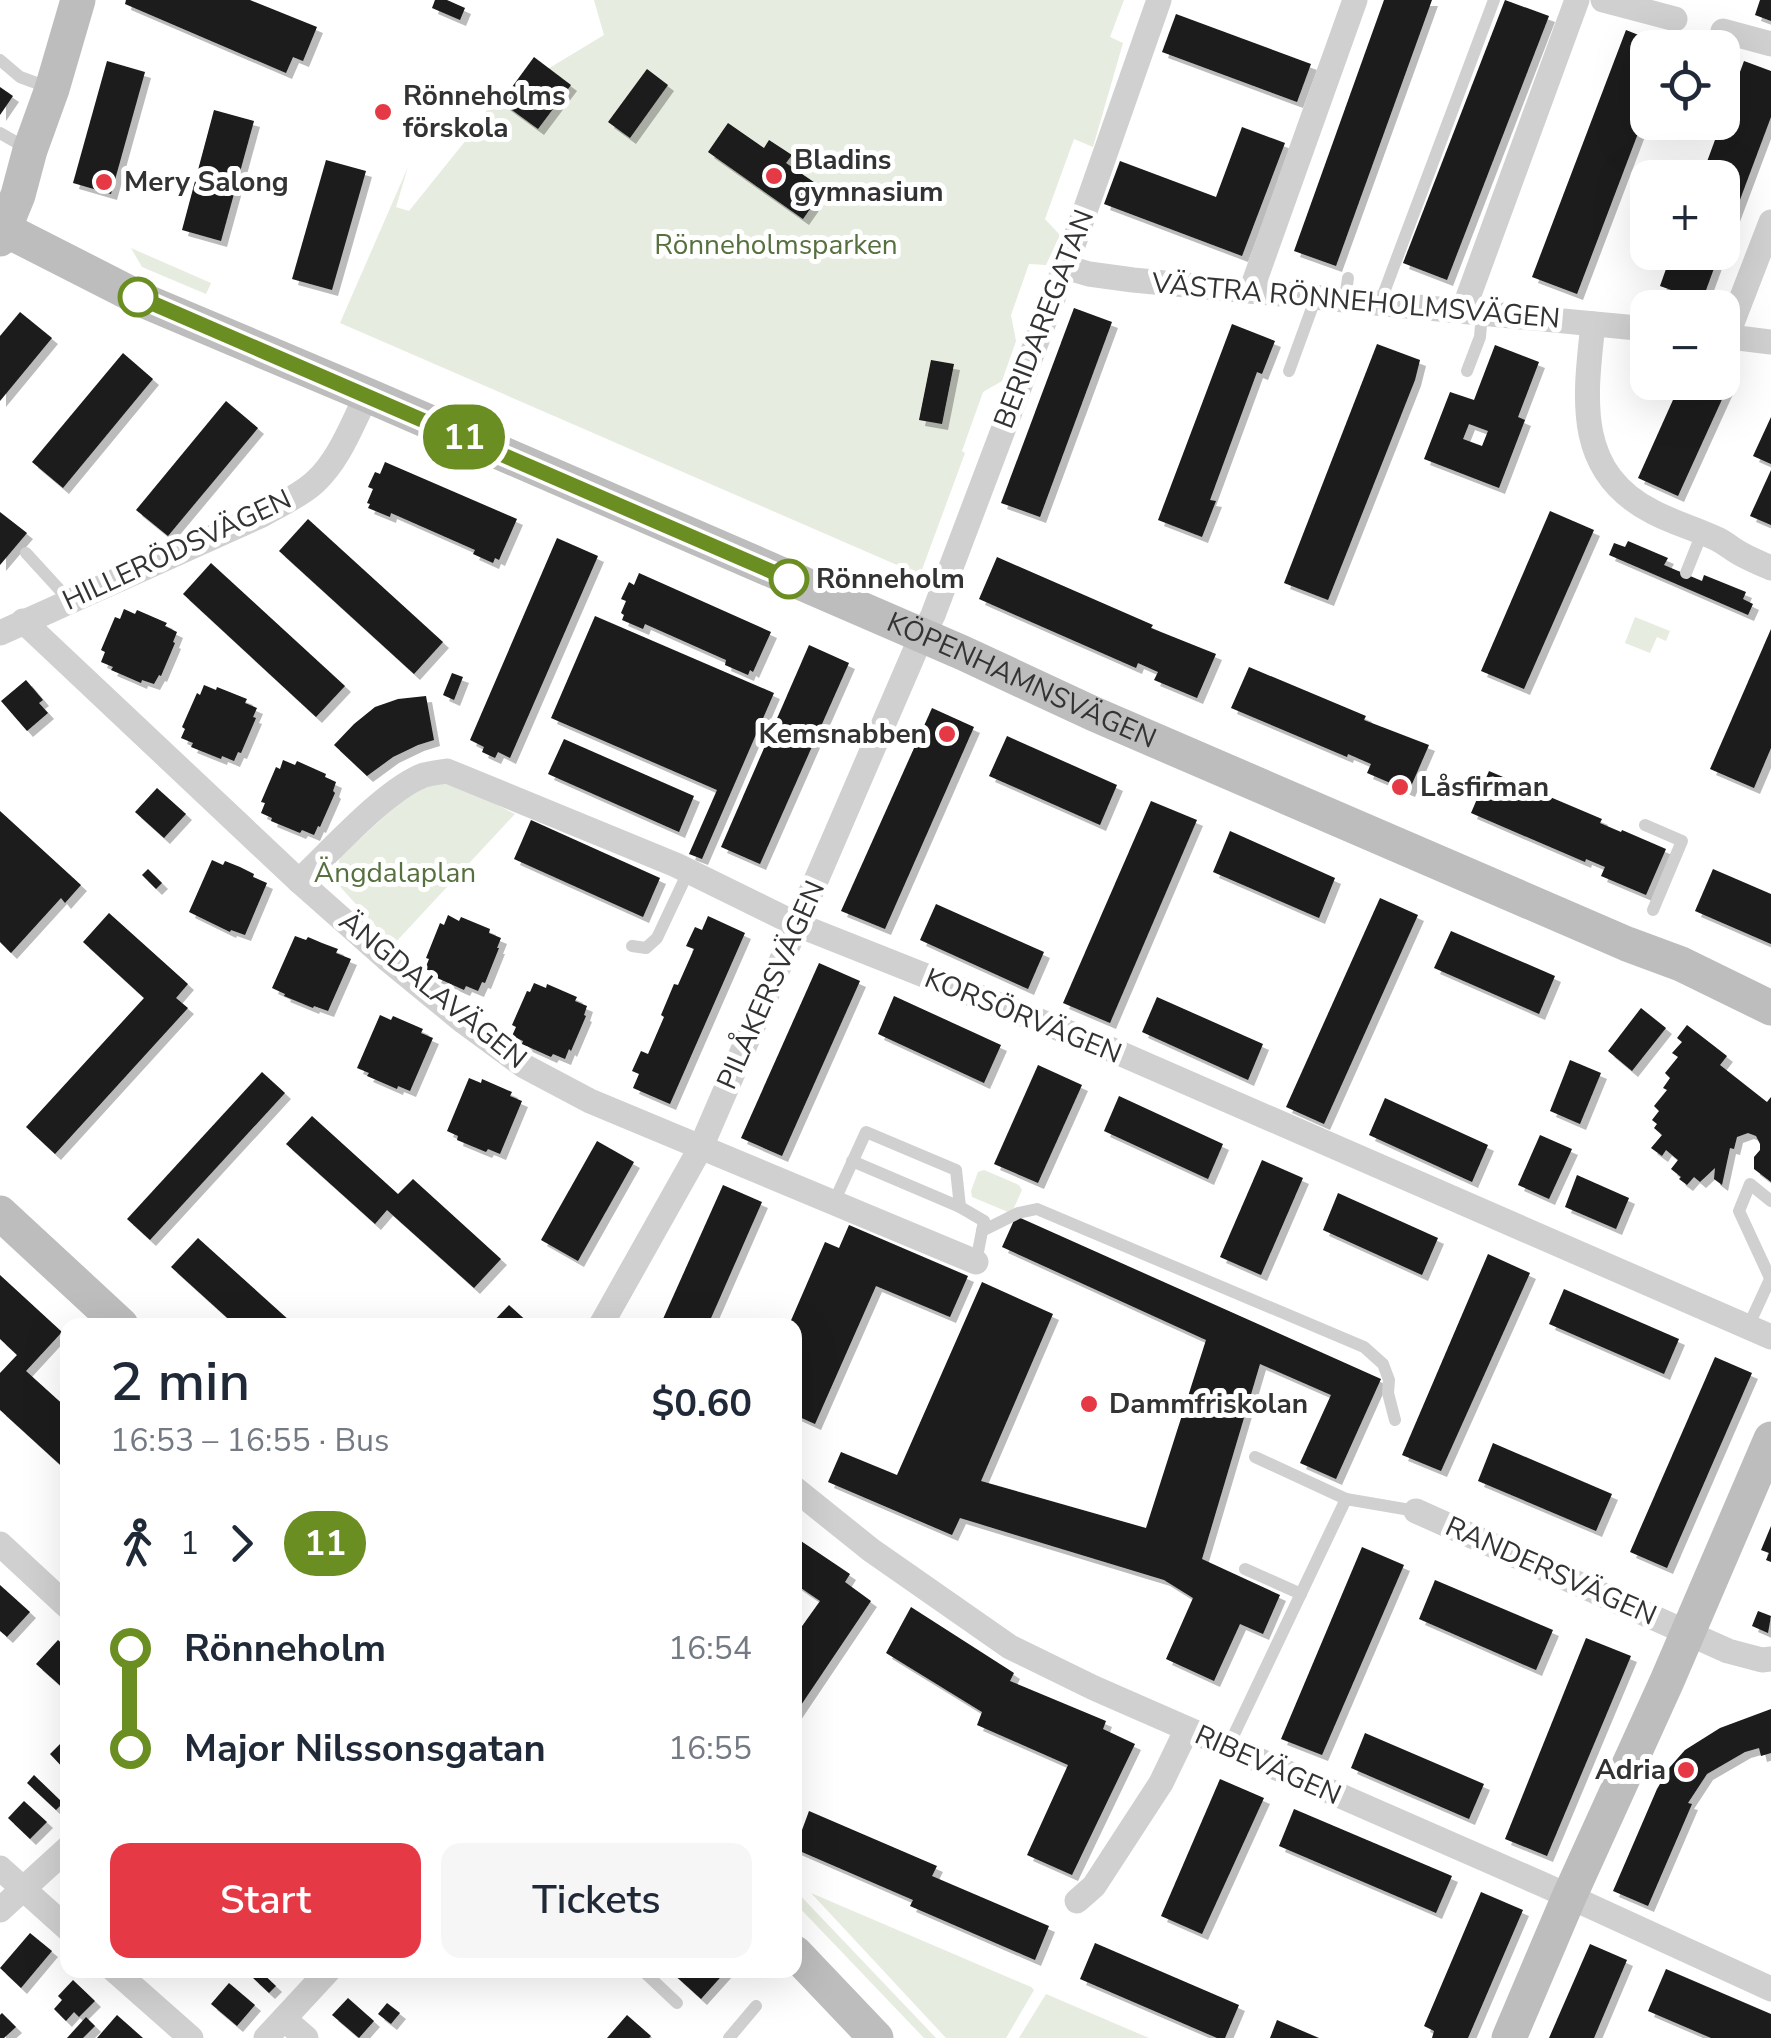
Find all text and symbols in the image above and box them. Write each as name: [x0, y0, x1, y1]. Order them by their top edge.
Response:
map controls: [1630, 30, 1740, 400]
button: locate: [1630, 30, 1740, 140]
place label: Rönneholms förskola: [403, 77, 566, 147]
marker: Rönneholms förskola: [372, 101, 394, 123]
place label: Bladins gymnasium: [794, 141, 943, 211]
button: +: [1630, 160, 1740, 270]
place label: Mery Salong: [124, 163, 289, 201]
marker: Bladins gymnasium: [763, 165, 785, 187]
marker: Mery Salong: [93, 171, 115, 193]
street label: BERIDAREGATAN: [985, 204, 1103, 434]
park label: Rönneholmsparken: [654, 226, 898, 264]
street label: VÄSTRA RÖNNEHOLMSVÄGEN: [1149, 264, 1562, 338]
unlabelled marker: [119, 278, 157, 316]
button: −: [1630, 290, 1740, 400]
line badge: 11: [419, 404, 509, 470]
text: 11: [443, 414, 485, 461]
street label: HILLERÖDSVÄGEN: [57, 480, 297, 620]
marker: Rönneholm: [770, 560, 808, 598]
place label: Rönneholm: [816, 560, 965, 598]
street label: KÖPENHAMNSVÄGEN: [881, 603, 1162, 758]
place label: Kemsnabben: [759, 715, 927, 753]
marker: Kemsnabben: [936, 723, 958, 745]
place label: Låsfirman: [1420, 768, 1549, 806]
marker: Låsfirman: [1389, 776, 1411, 798]
park label: Ängdalaplan: [314, 854, 476, 892]
street label: PILÅKERSVÄGEN: [707, 874, 834, 1095]
street label: ÄNGDALAVÄGEN: [331, 903, 535, 1077]
street label: KORSÖRVÄGEN: [919, 959, 1127, 1073]
text: 2 min: [110, 1344, 250, 1419]
text: $0.60: [651, 1378, 752, 1429]
place label: Dammfriskolan: [1109, 1385, 1308, 1423]
marker: Dammfriskolan: [1078, 1393, 1100, 1415]
text: 16:53 – 16:55 · Bus: [110, 1419, 389, 1462]
street label: RANDERSVÄGEN: [1439, 1507, 1663, 1635]
icon: walk: [110, 1516, 165, 1571]
icon: forward: [214, 1516, 269, 1571]
text: 11: [304, 1520, 346, 1567]
text: 1: [180, 1522, 199, 1565]
text: Rönneholm: [184, 1623, 386, 1674]
text: 16:54: [668, 1627, 752, 1670]
street label: RIBEVÄGEN: [1189, 1716, 1347, 1814]
text: Major Nilssonsgatan: [184, 1723, 546, 1774]
text: 16:55: [668, 1727, 752, 1770]
place label: Adria: [1595, 1751, 1666, 1789]
marker: Adria: [1675, 1759, 1697, 1781]
button: Start: [110, 1843, 421, 1958]
button: Tickets: [441, 1843, 752, 1958]

